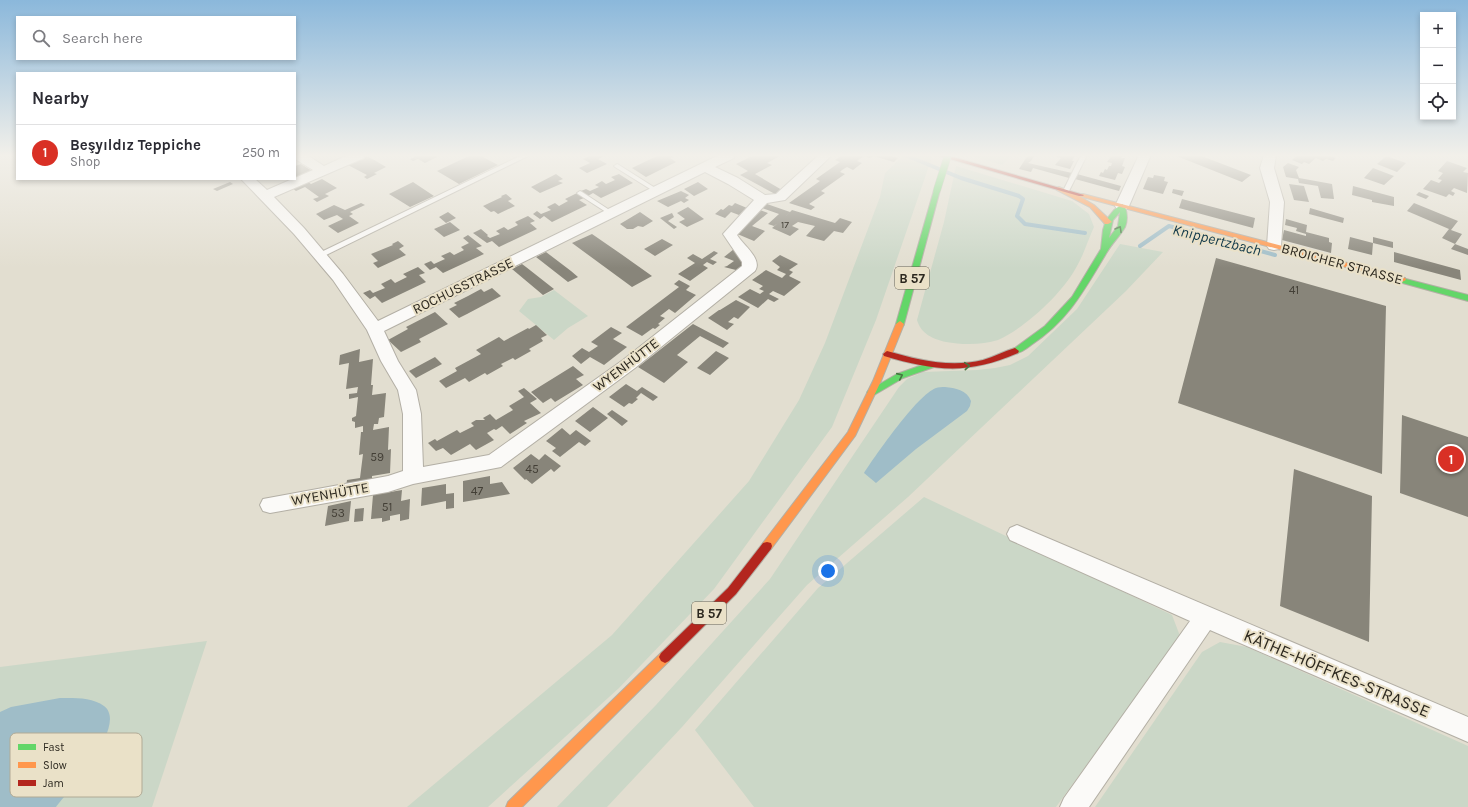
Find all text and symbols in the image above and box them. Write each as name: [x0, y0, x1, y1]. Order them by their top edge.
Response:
map controls: [1420, 12, 1456, 120]
button: +: [1420, 12, 1456, 48]
search box: [16, 16, 296, 60]
icon: search: [30, 27, 52, 49]
text: Search here: [62, 29, 143, 47]
button: −: [1420, 48, 1456, 84]
button: locate: [1420, 84, 1456, 120]
text: Nearby: [32, 88, 89, 108]
text: Beşyıldız Teppiche: [70, 136, 201, 154]
text: 1: [43, 145, 47, 160]
text: 250 m: [242, 145, 280, 160]
text: Shop: [70, 154, 100, 169]
house number: 17: [781, 219, 789, 231]
water label: Knippertzbach: [1171, 220, 1263, 260]
one-way arrow: [1115, 226, 1122, 233]
street label: BROICHER STRASSE: [1280, 240, 1404, 288]
street label: ROCHUSSTRASSE: [410, 254, 516, 318]
road number: B 57: [895, 267, 929, 289]
house number: 41: [1289, 283, 1299, 297]
street label: WYENHÜTTE: [590, 335, 662, 395]
one-way arrow: [964, 362, 970, 371]
one-way arrow: [896, 373, 903, 381]
pin: 1: [1438, 444, 1464, 474]
house number: 59: [370, 450, 384, 464]
house number: 45: [525, 462, 539, 476]
street label: WYENHÜTTE: [290, 479, 370, 509]
house number: 47: [471, 484, 484, 498]
house number: 51: [382, 500, 392, 514]
house number: 53: [331, 506, 345, 520]
your location: [818, 561, 838, 581]
road number: B 57: [692, 602, 726, 624]
street label: KÄTHE-HÖFFKES-STRASSE: [1241, 625, 1433, 721]
legend: [10, 733, 142, 797]
text: Fast: [43, 741, 64, 754]
text: Slow: [43, 759, 67, 772]
text: Jam: [43, 777, 64, 790]

